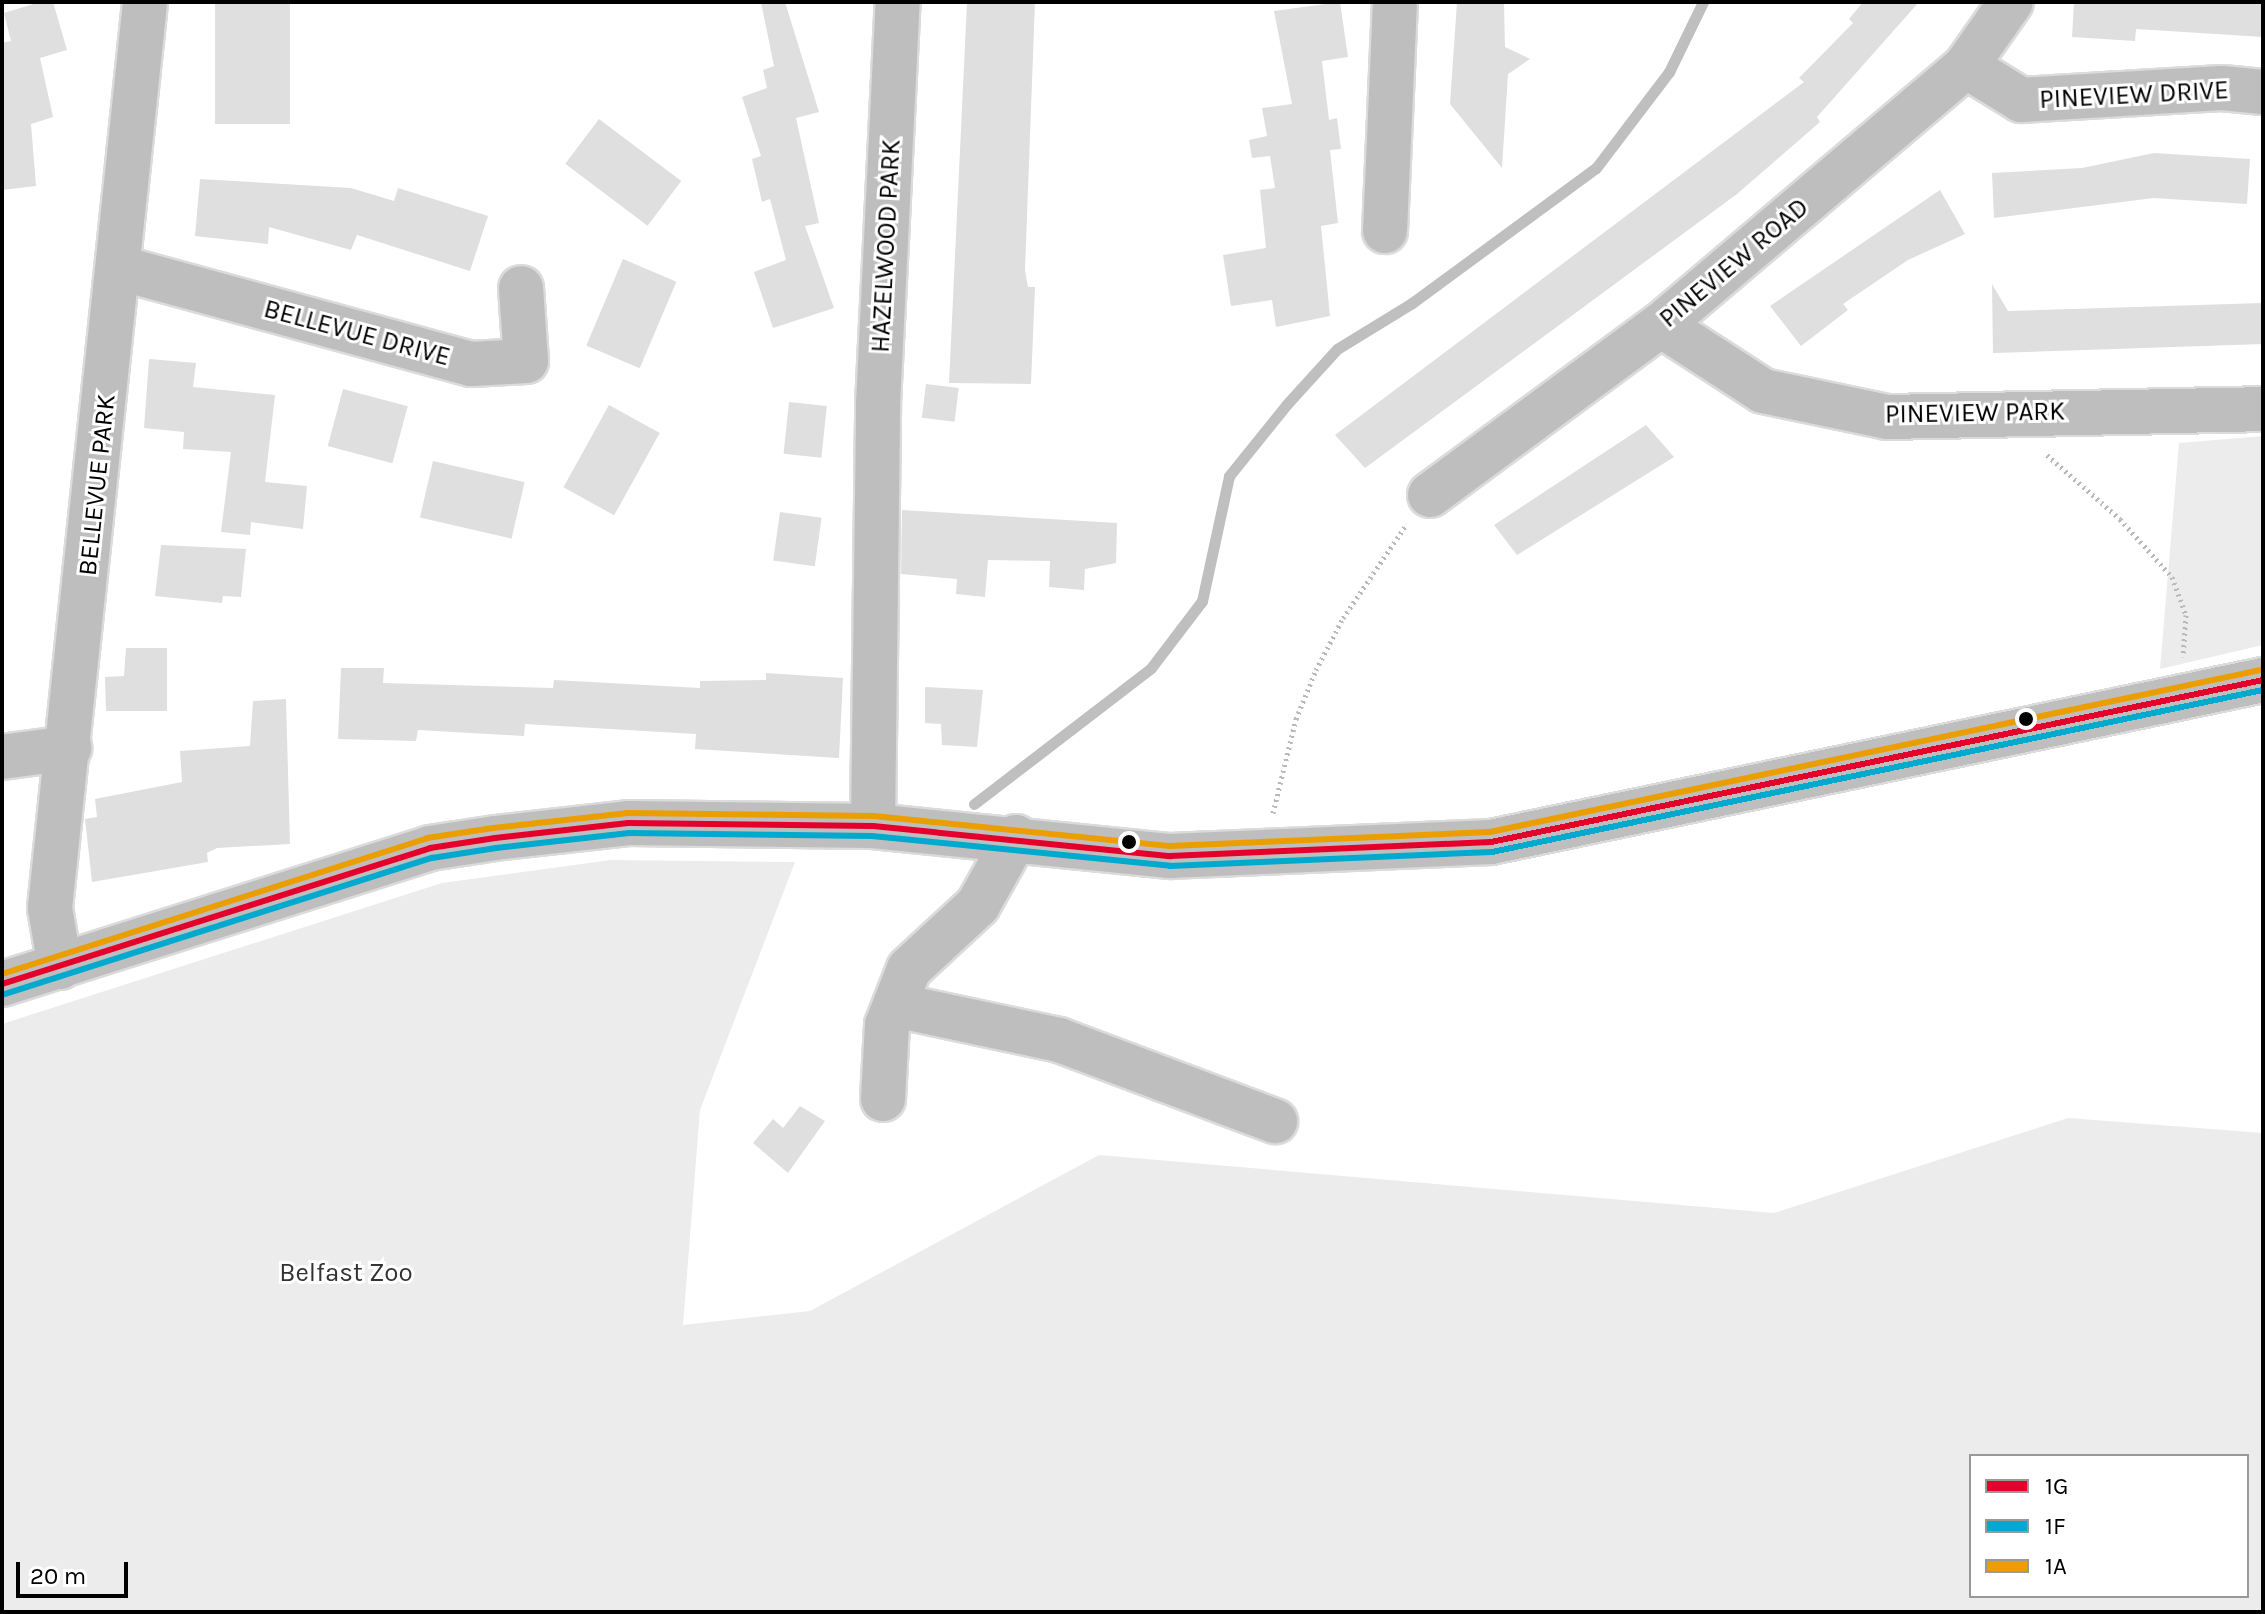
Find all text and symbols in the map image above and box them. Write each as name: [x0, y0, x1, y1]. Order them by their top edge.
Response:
street label: PINEVIEW DRIVE: [2039, 74, 2229, 116]
street label: HAZELWOOD PARK: [865, 139, 907, 353]
street label: PINEVIEW ROAD: [1653, 192, 1815, 334]
street label: BELLEVUE DRIVE: [260, 293, 454, 373]
street label: BELLEVUE PARK: [72, 393, 122, 577]
street label: PINEVIEW PARK: [1885, 396, 2065, 430]
unlabelled marker: [2018, 711, 2034, 727]
unlabelled marker: [1121, 834, 1137, 850]
park label: Belfast Zoo: [279, 1257, 413, 1289]
legend: [1969, 1454, 2249, 1598]
text: 1G: [2045, 1472, 2068, 1500]
text: 1F: [2045, 1512, 2066, 1540]
scale bar: [20, 1546, 132, 1596]
text: 1A: [2045, 1552, 2067, 1580]
text: 20 m: [30, 1562, 86, 1590]

